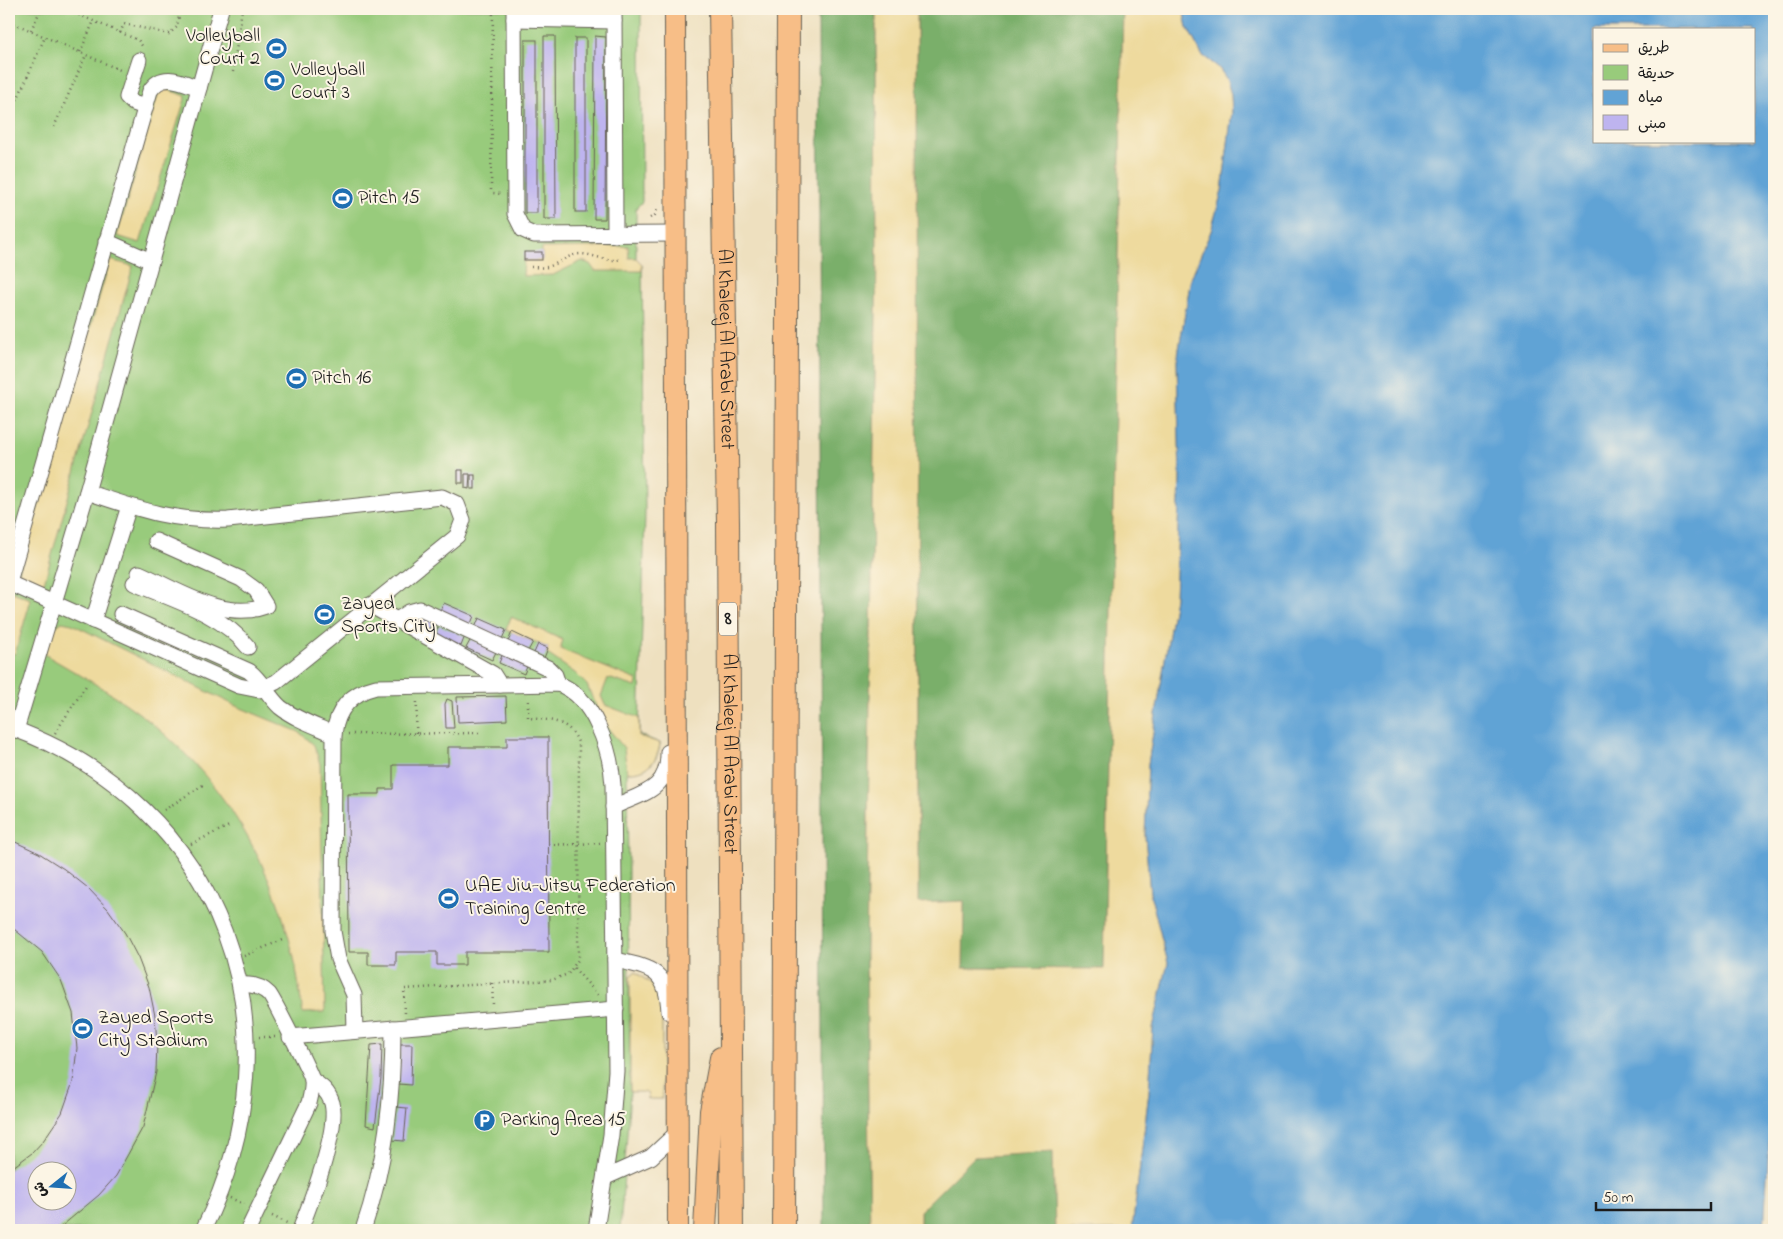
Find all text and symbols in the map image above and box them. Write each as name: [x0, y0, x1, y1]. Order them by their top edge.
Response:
place label: Volleyball Court 2: [185, 22, 260, 74]
legend: [1593, 28, 1756, 142]
sports icon: Volleyball Court 2: [264, 36, 288, 60]
text: طريق: [1638, 37, 1670, 59]
place label: Volleyball Court 3: [290, 56, 365, 108]
text: حديقة: [1638, 63, 1675, 85]
sports icon: Volleyball Court 3: [263, 69, 287, 93]
text: مياه: [1638, 87, 1663, 109]
text: مبنى: [1638, 113, 1666, 135]
place label: Pitch 15: [358, 184, 420, 213]
sports icon: Pitch 15: [330, 186, 354, 210]
street label: Al Khaleej Al Arabi Street: [709, 248, 741, 450]
place label: Pitch 16: [312, 364, 371, 393]
sports icon: Pitch 16: [284, 366, 308, 390]
place label: Zayed Sports City: [341, 590, 436, 642]
road number: 8: [719, 602, 737, 636]
sports icon: Zayed Sports City: [313, 603, 337, 627]
street label: Al Khaleej Al Arabi Street: [714, 654, 744, 855]
place label: UAE Jiu-Jitsu Federation Training Centre: [465, 872, 676, 925]
sports icon: UAE Jiu-Jitsu Federation Training Centre: [437, 886, 461, 910]
place label: Zayed Sports City Stadium: [98, 1004, 214, 1056]
sports icon: Zayed Sports City Stadium: [70, 1017, 94, 1041]
place label: Parking Area 15: [501, 1106, 626, 1136]
parking icon: Parking Area 15: [473, 1108, 497, 1132]
north arrow: [28, 1162, 78, 1212]
text: ش: [29, 1179, 53, 1200]
scale bar: [1596, 1179, 1710, 1211]
text: 50 m: [1603, 1187, 1634, 1209]

